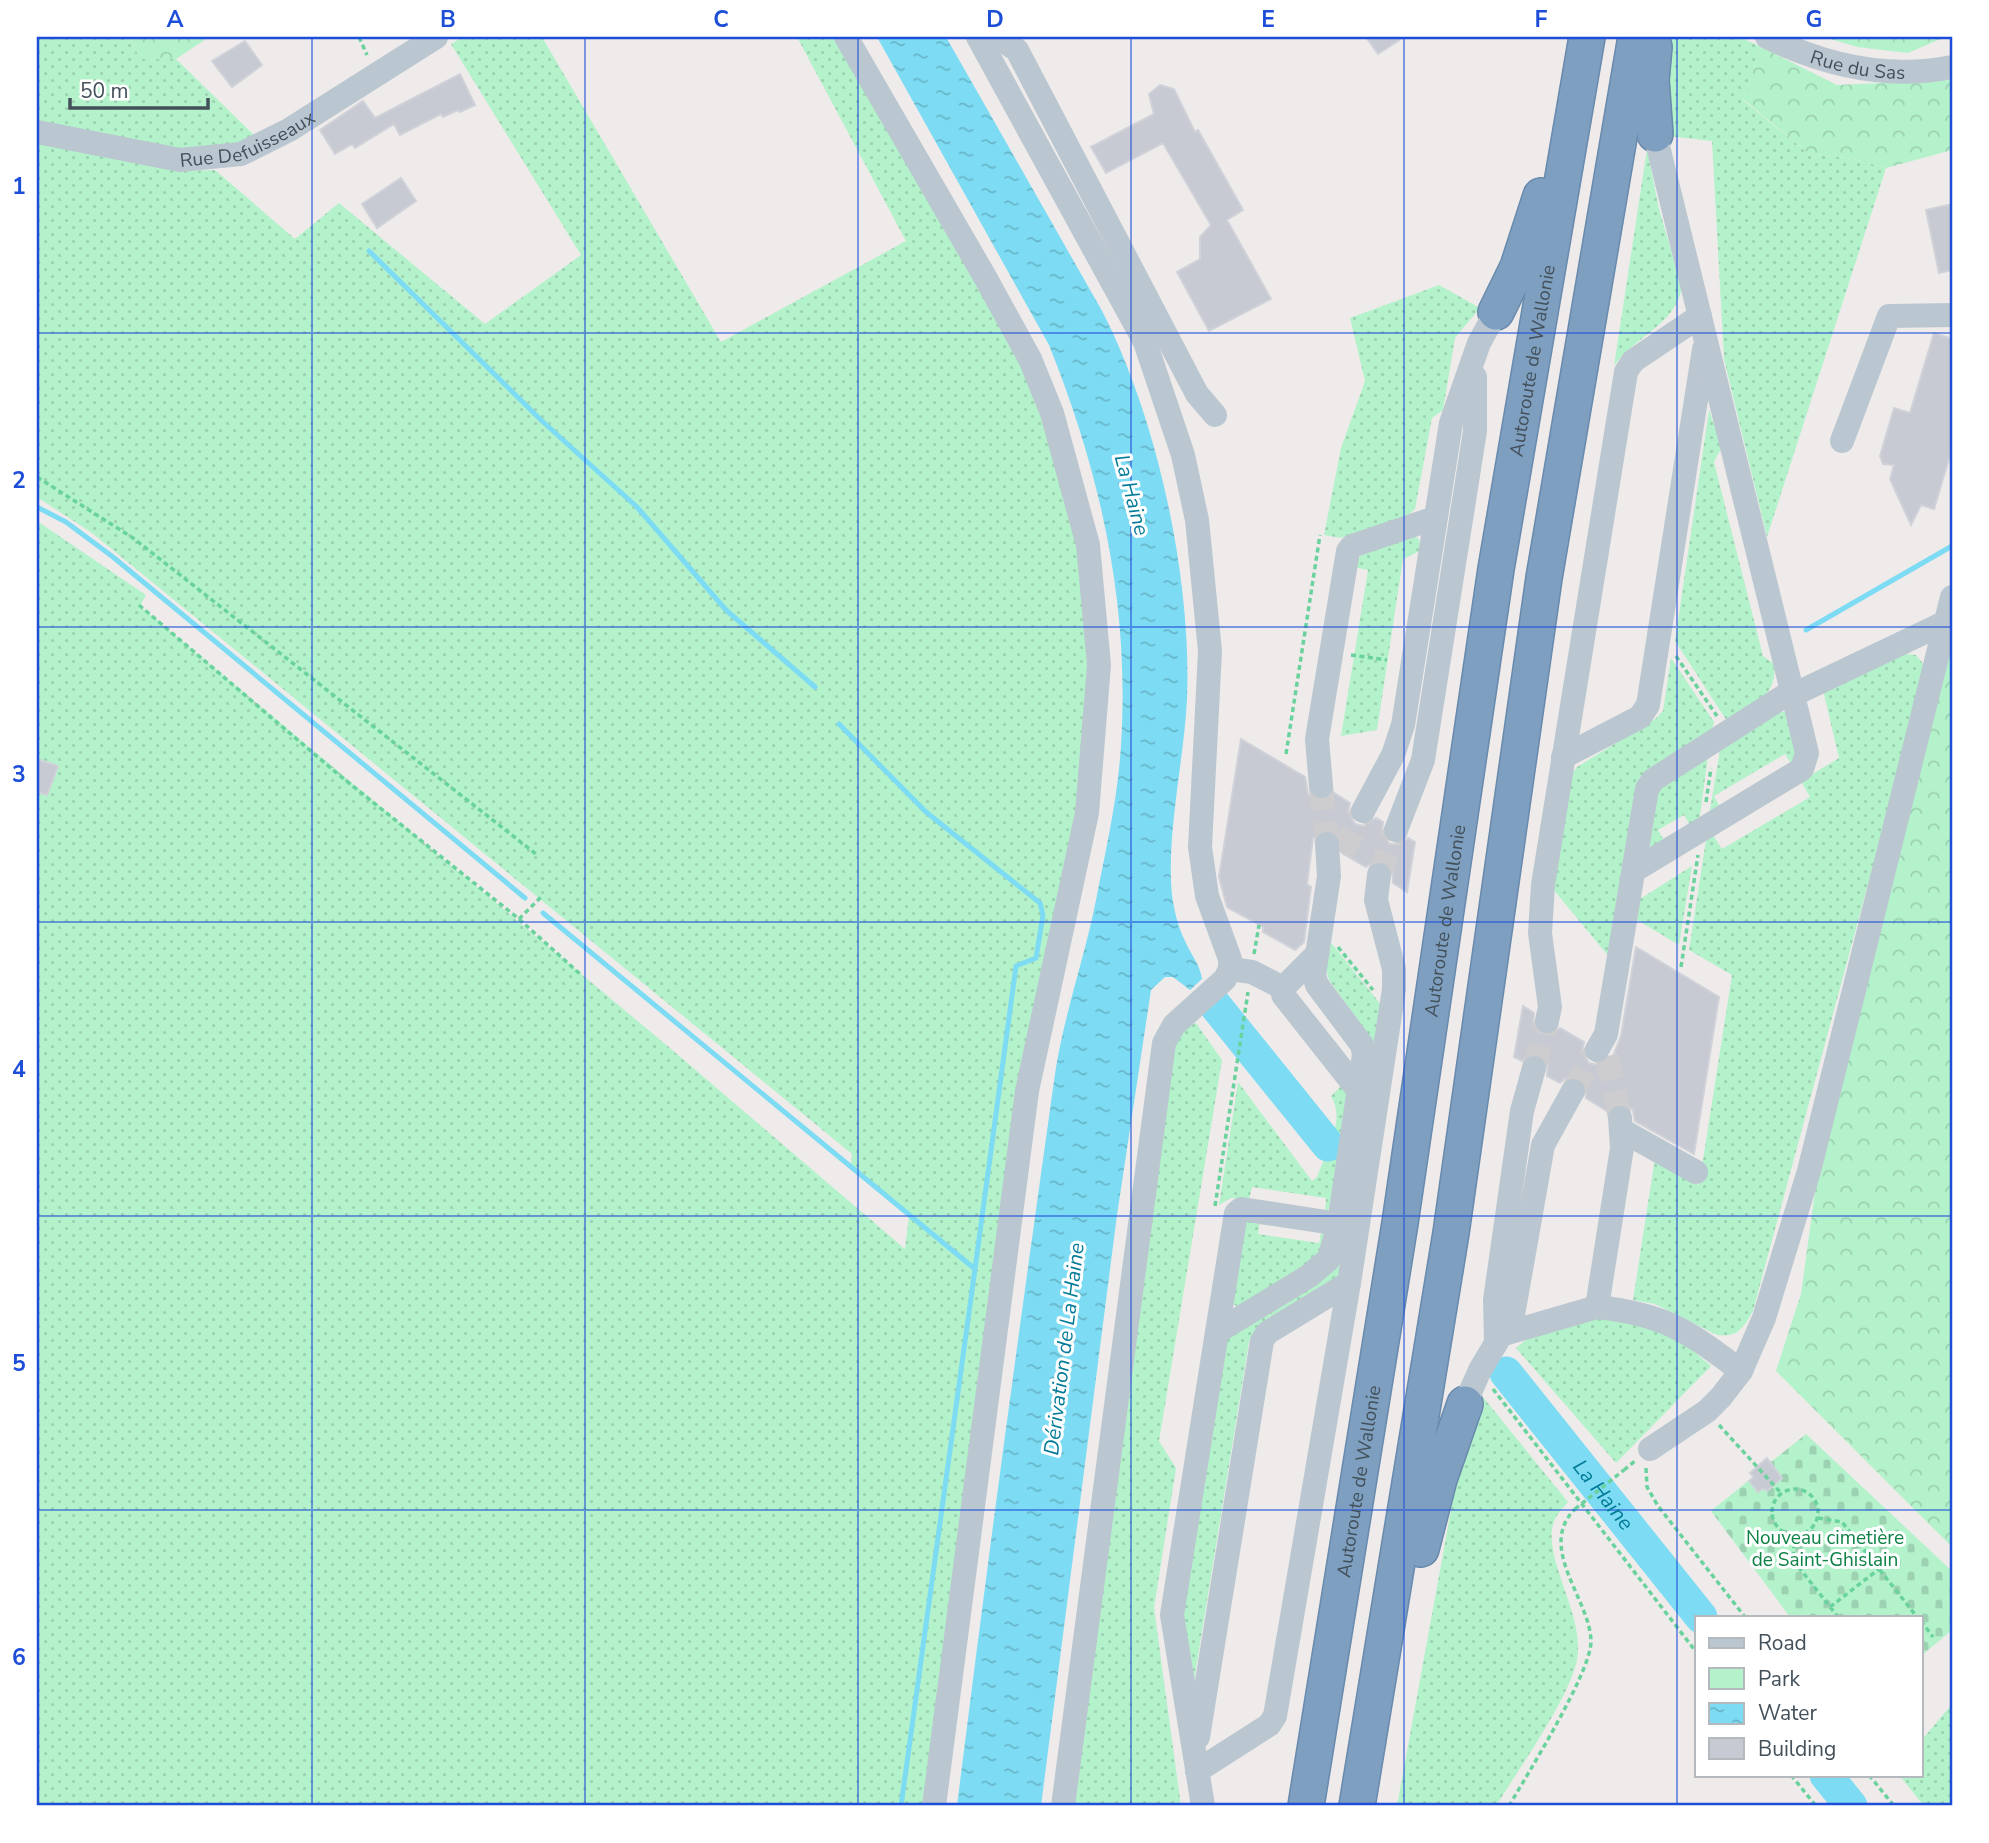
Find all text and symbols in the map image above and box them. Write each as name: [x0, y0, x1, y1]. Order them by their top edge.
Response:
text: A: [166, 4, 184, 35]
text: B: [440, 4, 456, 35]
text: C: [713, 4, 729, 35]
text: D: [986, 4, 1004, 35]
text: E: [1261, 4, 1275, 35]
text: F: [1535, 4, 1548, 35]
text: G: [1806, 4, 1822, 35]
street label: Rue du Sas: [1807, 44, 1905, 86]
scale bar: [70, 66, 208, 110]
text: 50 m: [80, 77, 129, 105]
street label: Rue Defuisseaux: [179, 105, 320, 174]
text: 1: [12, 171, 26, 202]
street label: Autoroute de Wallonie: [1503, 263, 1562, 459]
water label: La Haine: [1108, 451, 1156, 539]
text: 2: [12, 465, 26, 496]
text: 3: [12, 759, 26, 790]
street label: Autoroute de Wallonie: [1418, 823, 1472, 1019]
text: 4: [12, 1054, 26, 1085]
water label: Dérivation de La Haine: [1037, 1241, 1091, 1457]
text: 5: [12, 1348, 26, 1379]
street label: Autoroute de Wallonie: [1331, 1383, 1388, 1579]
water label: La Haine: [1567, 1454, 1640, 1536]
park label: Nouveau cimetière de Saint-Ghislain: [1746, 1525, 1904, 1573]
legend: [1695, 1616, 1923, 1776]
text: Road: [1758, 1629, 1807, 1657]
text: 6: [12, 1642, 26, 1673]
text: Park: [1758, 1665, 1800, 1693]
text: Water: [1758, 1699, 1817, 1727]
text: Building: [1758, 1735, 1836, 1763]

